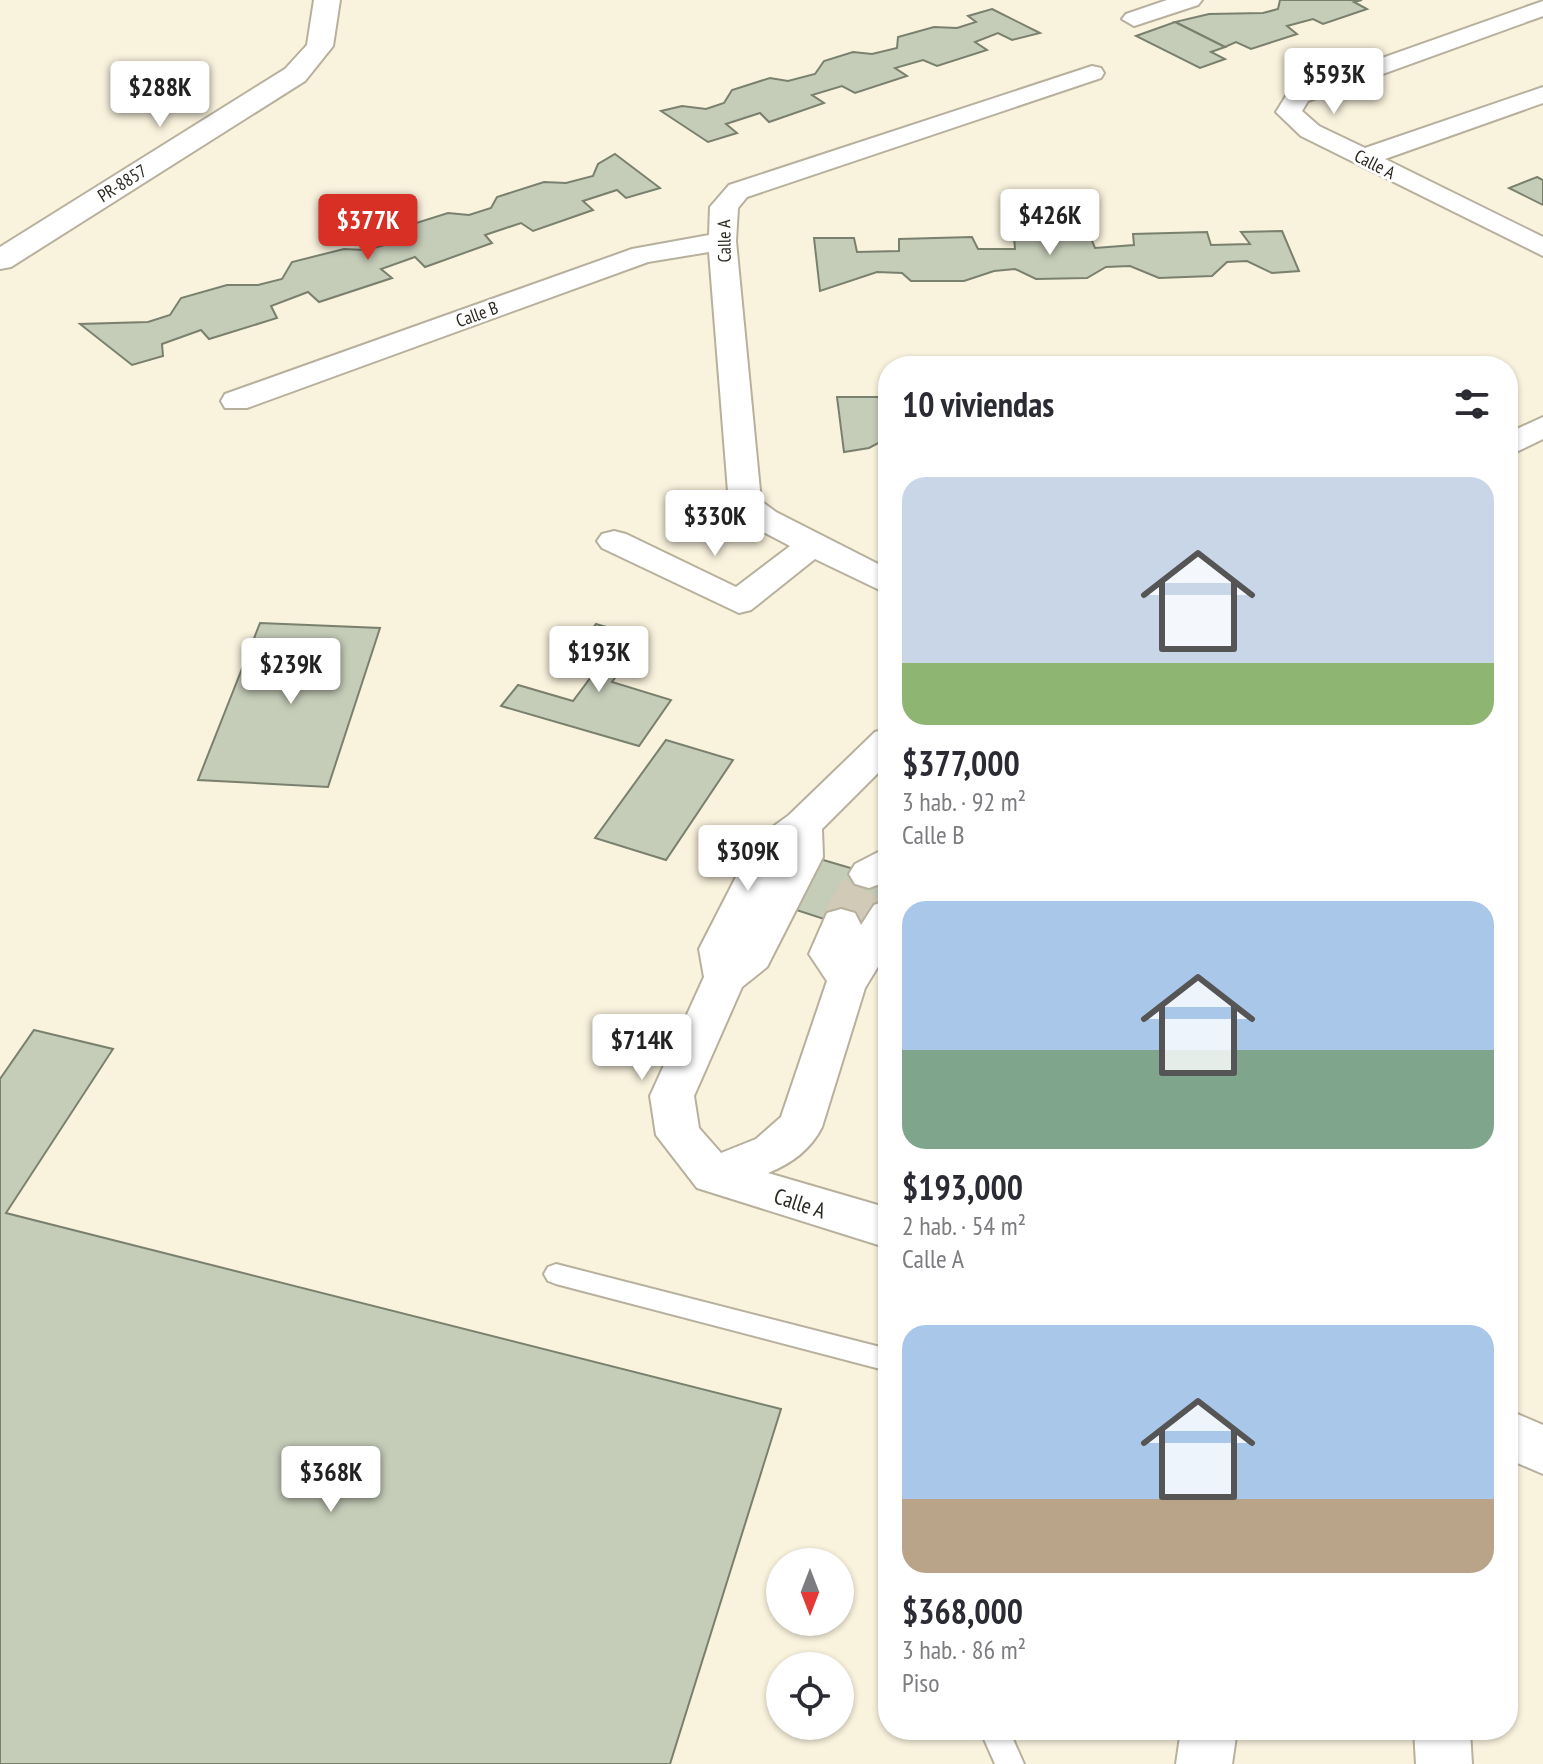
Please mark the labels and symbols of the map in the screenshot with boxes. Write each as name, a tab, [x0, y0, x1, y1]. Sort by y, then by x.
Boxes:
pin: $593K	[1278, 48, 1390, 116]
pin: $288K	[104, 61, 216, 129]
street label: Calle A	[1351, 144, 1400, 184]
street label: PR-8857	[93, 159, 151, 207]
pin: $426K	[994, 189, 1106, 257]
pin: $377K	[312, 194, 424, 262]
street label: Calle A	[712, 219, 736, 263]
street label: Calle B	[453, 296, 501, 332]
pin: $330K	[659, 490, 771, 558]
pin: $193K	[543, 626, 655, 694]
pin: $239K	[235, 638, 347, 706]
pin: $309K	[692, 825, 804, 893]
pin: $714K	[586, 1014, 698, 1082]
street label: Calle A	[771, 1182, 830, 1225]
pin: $368K	[275, 1446, 387, 1514]
north arrow	[766, 1548, 854, 1636]

